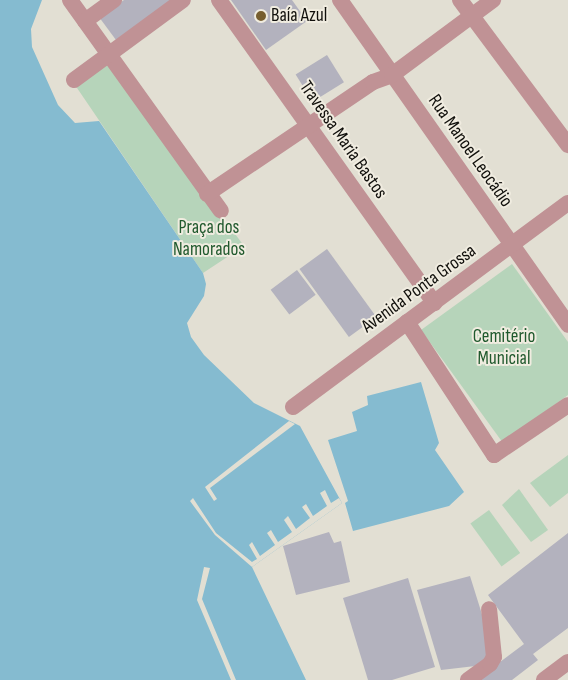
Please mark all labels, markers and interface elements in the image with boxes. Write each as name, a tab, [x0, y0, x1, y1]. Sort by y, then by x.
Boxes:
place label: Baía Azul	[271, 5, 327, 27]
marker: Baía Azul	[255, 10, 267, 22]
street label: Travessa Maria Bastos	[294, 77, 392, 203]
street label: Rua Manoel Leocádio	[423, 90, 517, 212]
park label: Praça dos Namorados	[173, 217, 245, 261]
street label: Avenida Ponta Grossa	[357, 240, 481, 338]
park label: Cemitério Municial	[473, 326, 535, 370]

